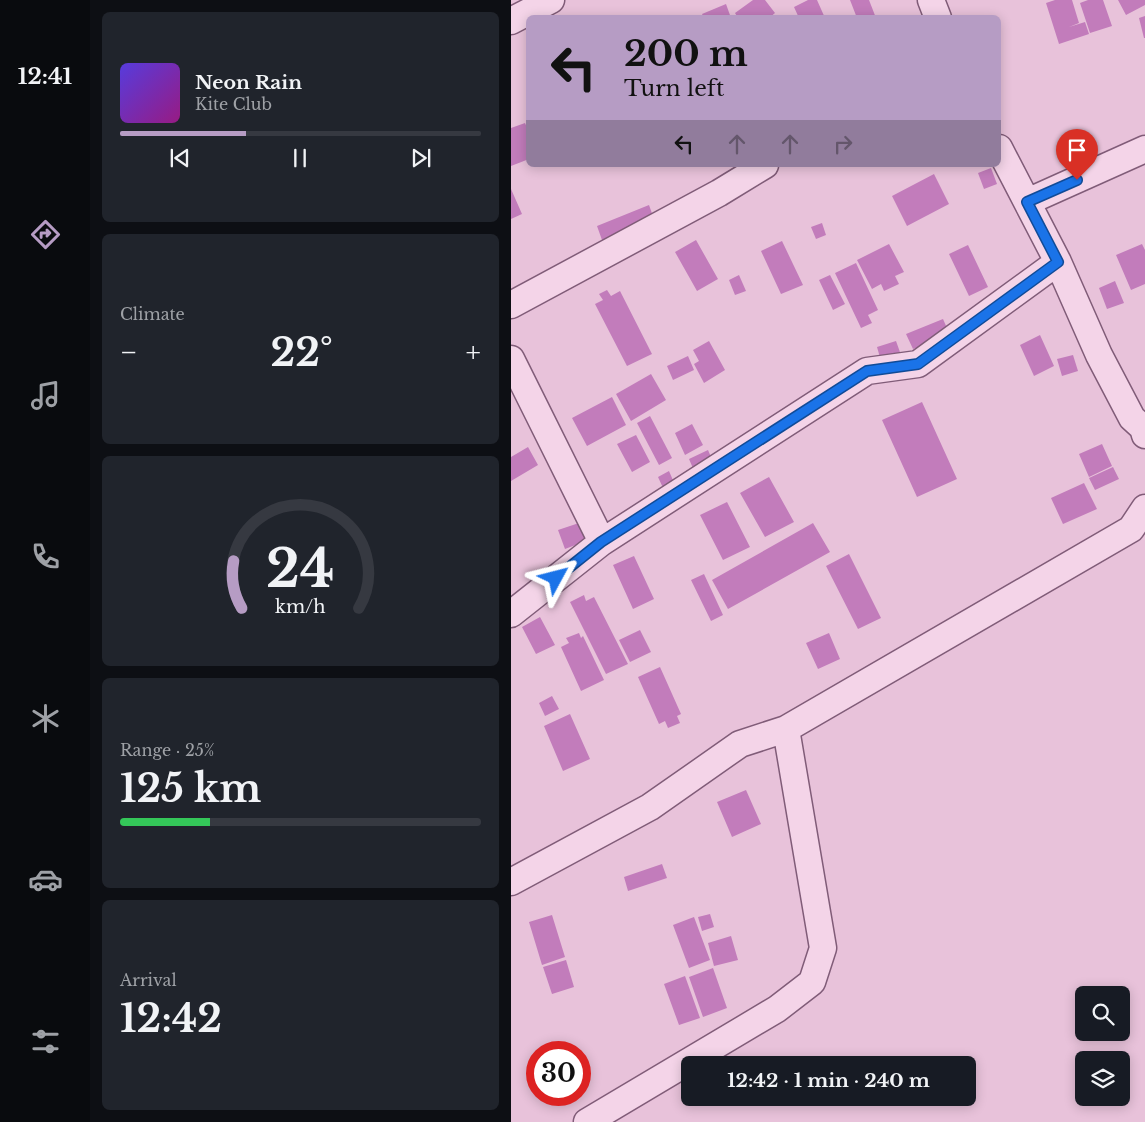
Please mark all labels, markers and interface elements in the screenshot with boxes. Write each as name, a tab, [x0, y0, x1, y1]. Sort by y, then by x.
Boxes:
text: 200 m	[624, 32, 748, 75]
icon: left	[541, 35, 606, 100]
text: 12:41	[18, 63, 72, 90]
text: Neon Rain	[195, 71, 302, 94]
text: Turn left	[624, 75, 724, 102]
text: Kite Club	[195, 94, 272, 114]
pin	[1056, 129, 1098, 180]
icon: left	[670, 130, 698, 158]
icon: ahead	[723, 130, 751, 158]
icon: ahead	[776, 130, 804, 158]
icon: right	[829, 130, 857, 158]
icon: arrive	[1063, 136, 1091, 164]
icon: previous	[166, 144, 194, 172]
icon: pause	[286, 144, 314, 172]
icon: next	[407, 144, 435, 172]
icon: directions	[28, 217, 63, 252]
text: Climate	[120, 304, 185, 324]
text: 22°	[271, 329, 333, 376]
text: −	[120, 335, 138, 370]
text: +	[466, 335, 481, 370]
icon: music	[28, 378, 63, 413]
text: 24	[266, 537, 335, 601]
icon: phone	[28, 539, 63, 574]
position arrow	[529, 551, 581, 603]
text: km/h	[275, 596, 326, 618]
icon: climate	[28, 701, 63, 736]
text: Range · 25%	[120, 740, 215, 760]
text: 125 km	[120, 765, 261, 812]
icon: car	[28, 862, 63, 897]
text: Arrival	[120, 970, 177, 990]
map controls	[1075, 986, 1130, 1106]
button: search	[1075, 986, 1130, 1041]
text: 12:42	[120, 995, 222, 1042]
icon: filters	[28, 1024, 63, 1059]
speed limit sign: 30	[526, 1041, 591, 1106]
button: layers	[1075, 1051, 1130, 1106]
text: 12:42 · 1 min · 240 m	[727, 1069, 930, 1092]

